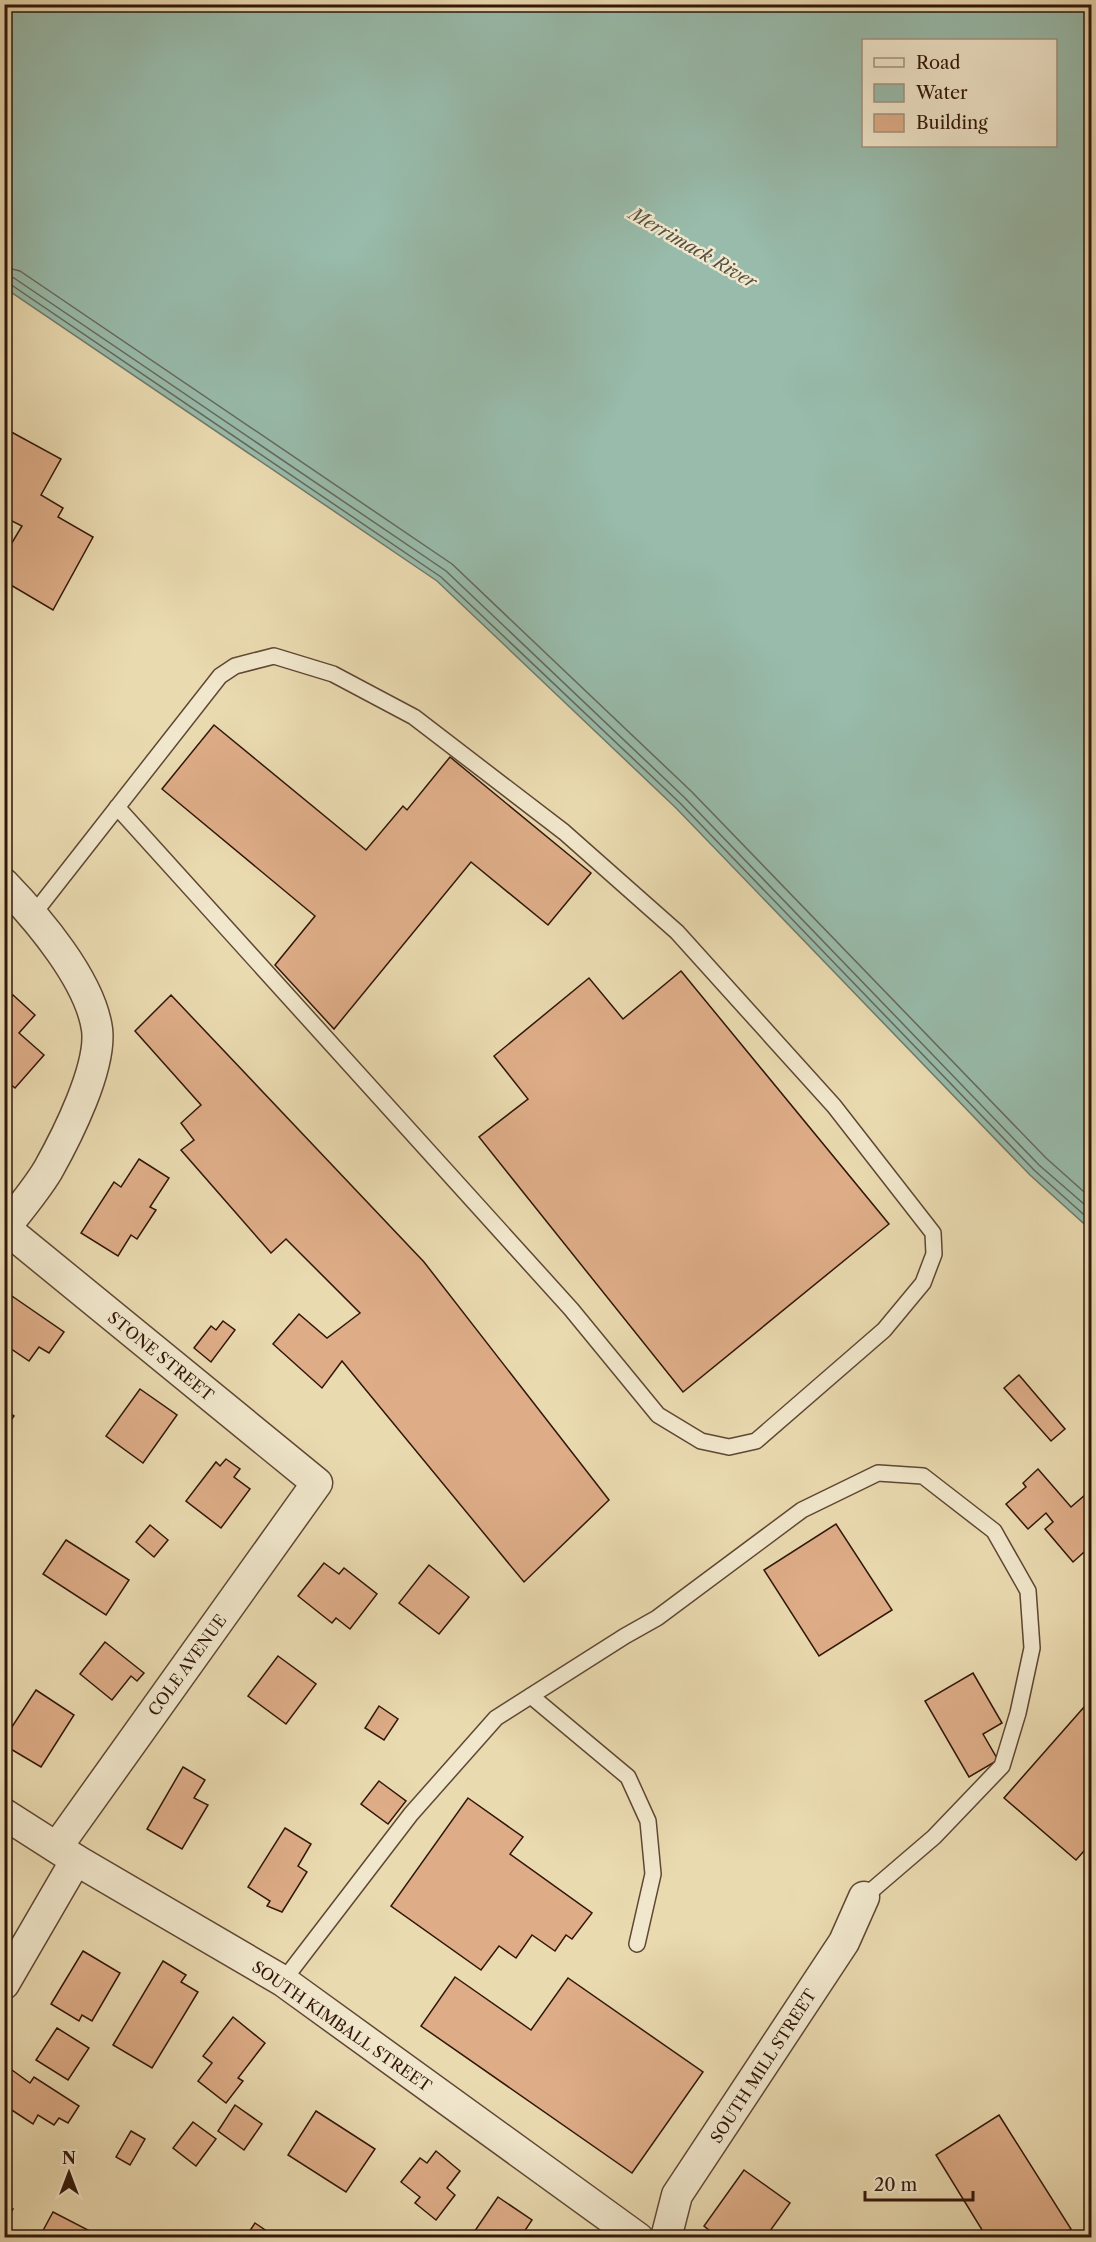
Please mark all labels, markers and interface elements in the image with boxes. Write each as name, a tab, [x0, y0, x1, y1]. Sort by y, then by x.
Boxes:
legend	[862, 39, 1057, 147]
text: Road	[916, 52, 961, 74]
text: Water	[915, 82, 968, 104]
text: Building	[916, 112, 988, 134]
water label: Merrimack River	[624, 202, 762, 294]
street label: STONE STREET	[104, 1307, 218, 1405]
street label: COLE AVENUE	[144, 1610, 230, 1720]
street label: SOUTH KIMBALL STREET	[248, 1956, 436, 2096]
street label: SOUTH MILL STREET	[706, 1985, 820, 2147]
north arrow	[39, 2143, 99, 2203]
text: N	[62, 2148, 76, 2168]
scale bar	[865, 2164, 973, 2202]
text: 20 m	[874, 2174, 918, 2196]

